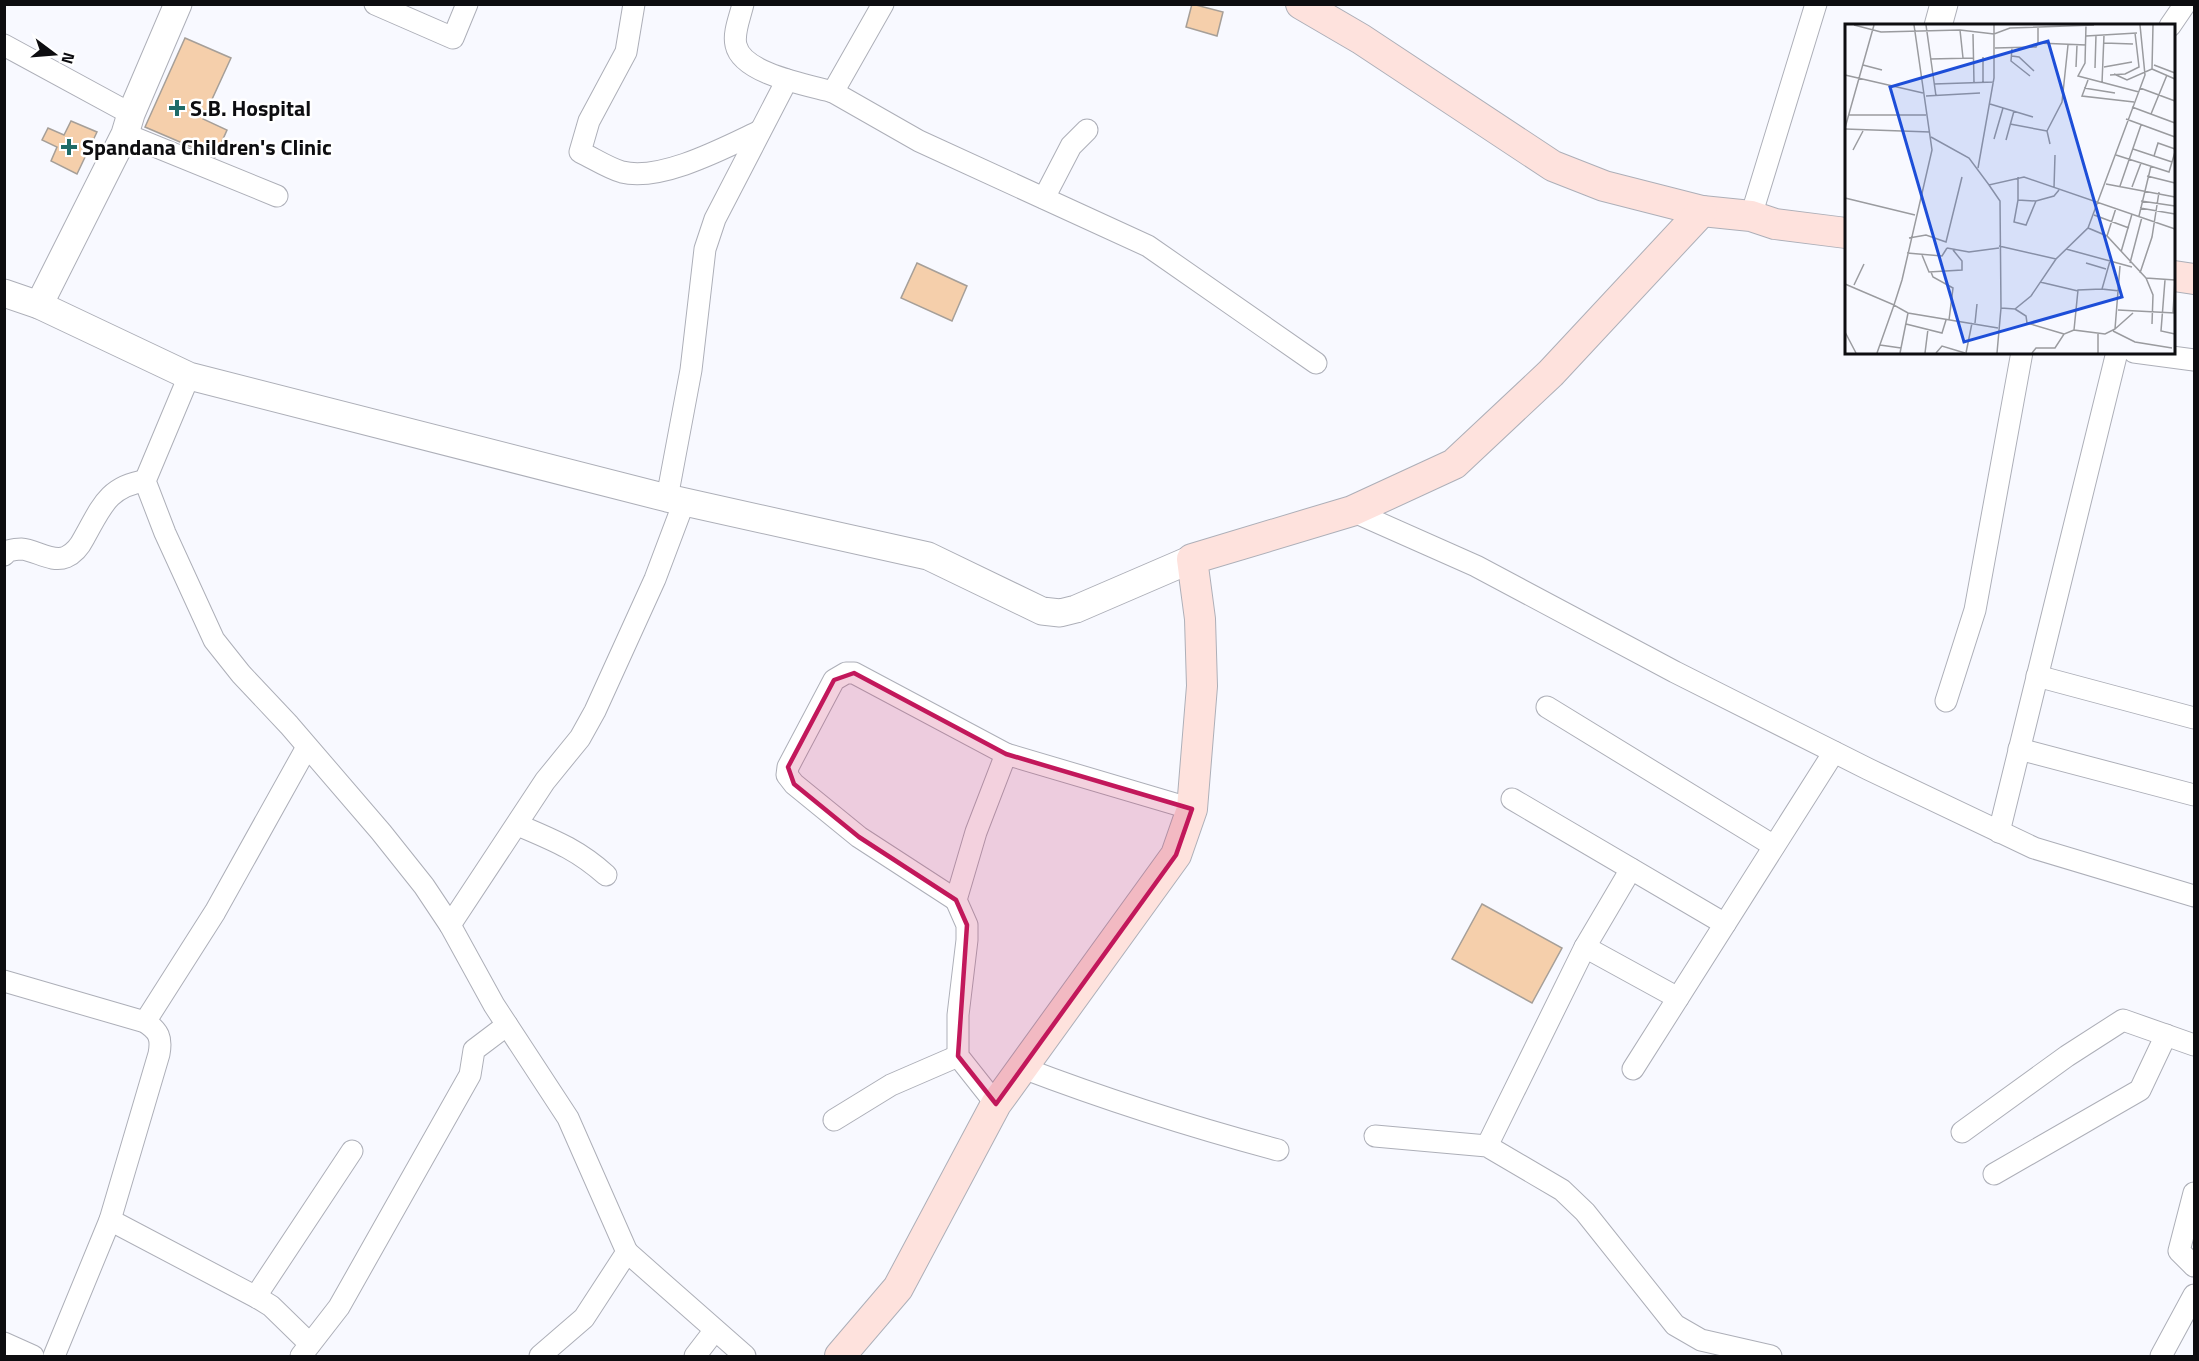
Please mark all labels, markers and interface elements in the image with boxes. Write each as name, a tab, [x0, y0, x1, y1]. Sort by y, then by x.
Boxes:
north arrow	[24, 24, 84, 84]
inset map	[1845, 24, 2175, 354]
text: N	[55, 49, 81, 67]
place label: S.B. Hospital	[190, 91, 311, 125]
marker: S.B. Hospital	[168, 99, 186, 117]
place label: Spandana Children's Clinic	[82, 130, 332, 164]
marker: Spandana Children's Clinic	[60, 138, 78, 156]

